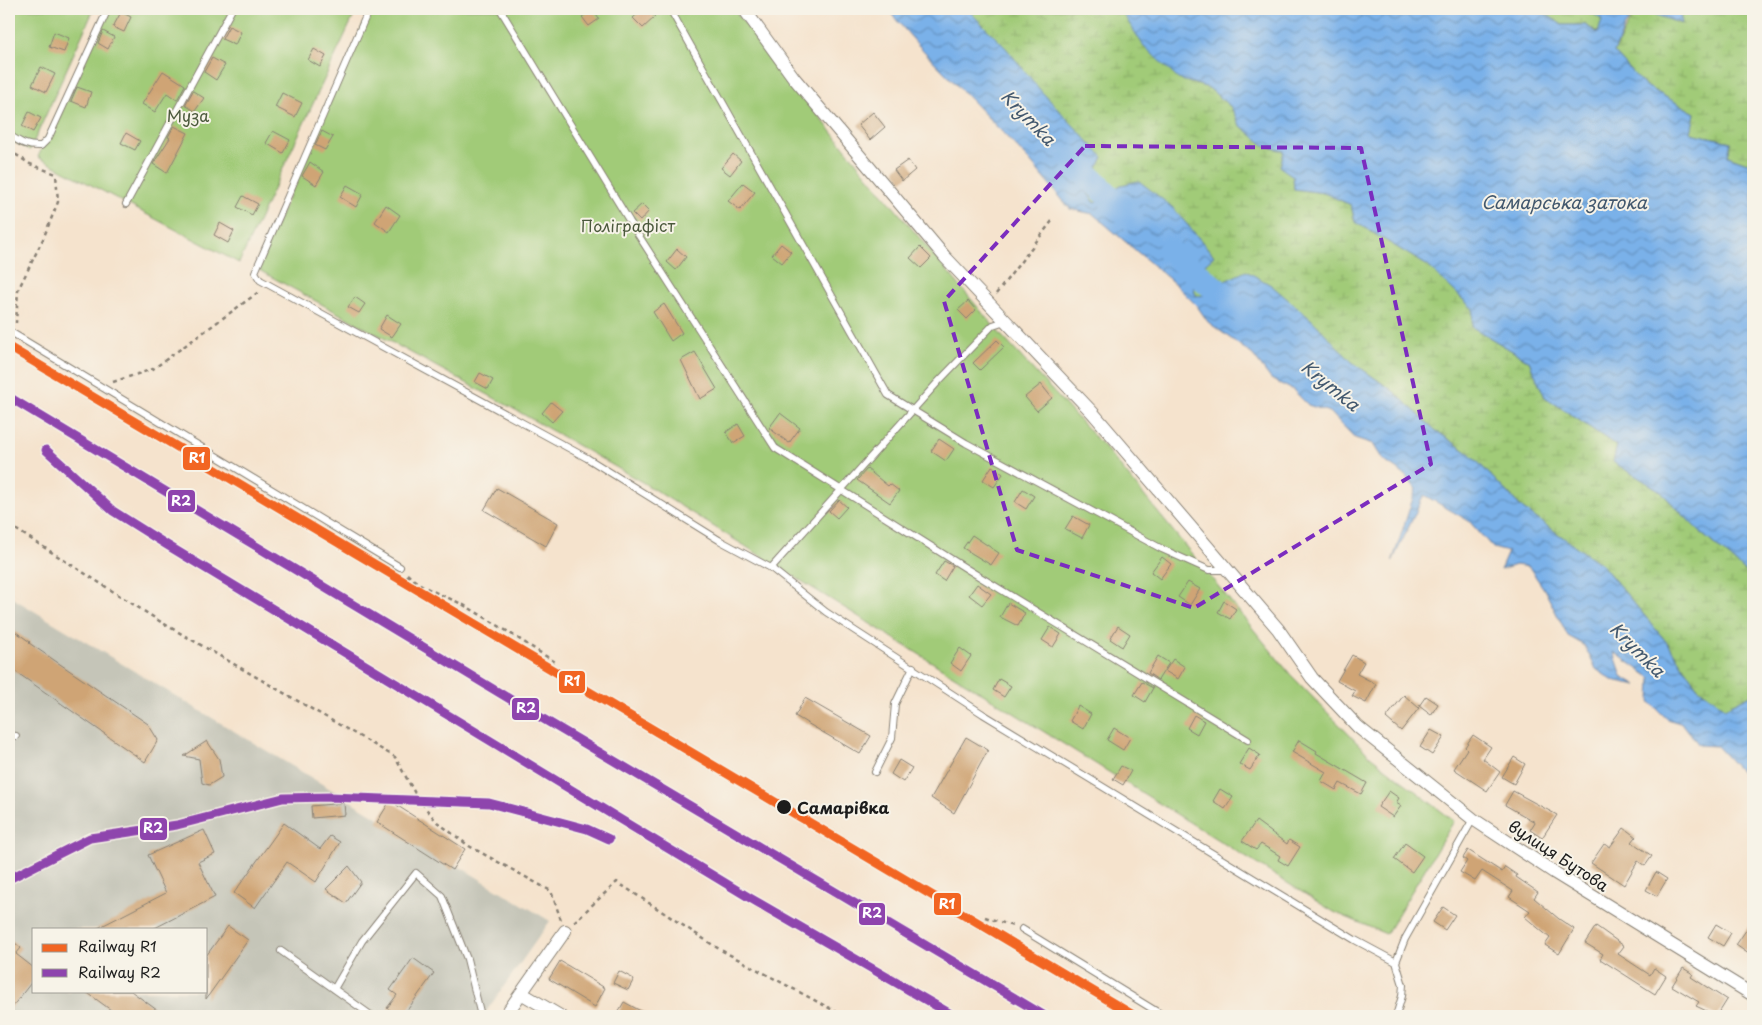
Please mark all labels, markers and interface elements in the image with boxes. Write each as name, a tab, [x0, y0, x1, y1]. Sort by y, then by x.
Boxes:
water label: Krymka	[996, 83, 1063, 152]
park label: Муза	[167, 103, 209, 127]
water label: Самарська затока	[1481, 188, 1648, 215]
park label: Поліграфіст	[581, 213, 675, 237]
water label: Krymka	[1296, 353, 1367, 418]
line badge: R1	[182, 446, 211, 471]
text: R1	[189, 447, 206, 468]
line badge: R2	[167, 489, 196, 513]
text: R2	[171, 490, 191, 511]
water label: Krymka	[1604, 615, 1672, 683]
line badge: R1	[558, 670, 586, 694]
text: R1	[564, 670, 581, 691]
line badge: R2	[511, 697, 540, 721]
text: R2	[516, 697, 536, 718]
place label: Самарівка	[797, 795, 889, 819]
marker: Самарівка	[775, 798, 793, 816]
street label: вулиця Бутова	[1504, 813, 1614, 897]
line badge: R2	[139, 817, 168, 841]
text: R2	[143, 817, 163, 838]
line badge: R1	[933, 892, 962, 916]
text: R1	[939, 893, 956, 914]
line badge: R2	[858, 902, 886, 926]
text: R2	[862, 902, 882, 923]
legend	[32, 928, 208, 992]
text: Railway R1	[78, 934, 157, 957]
text: Railway R2	[78, 960, 161, 983]

